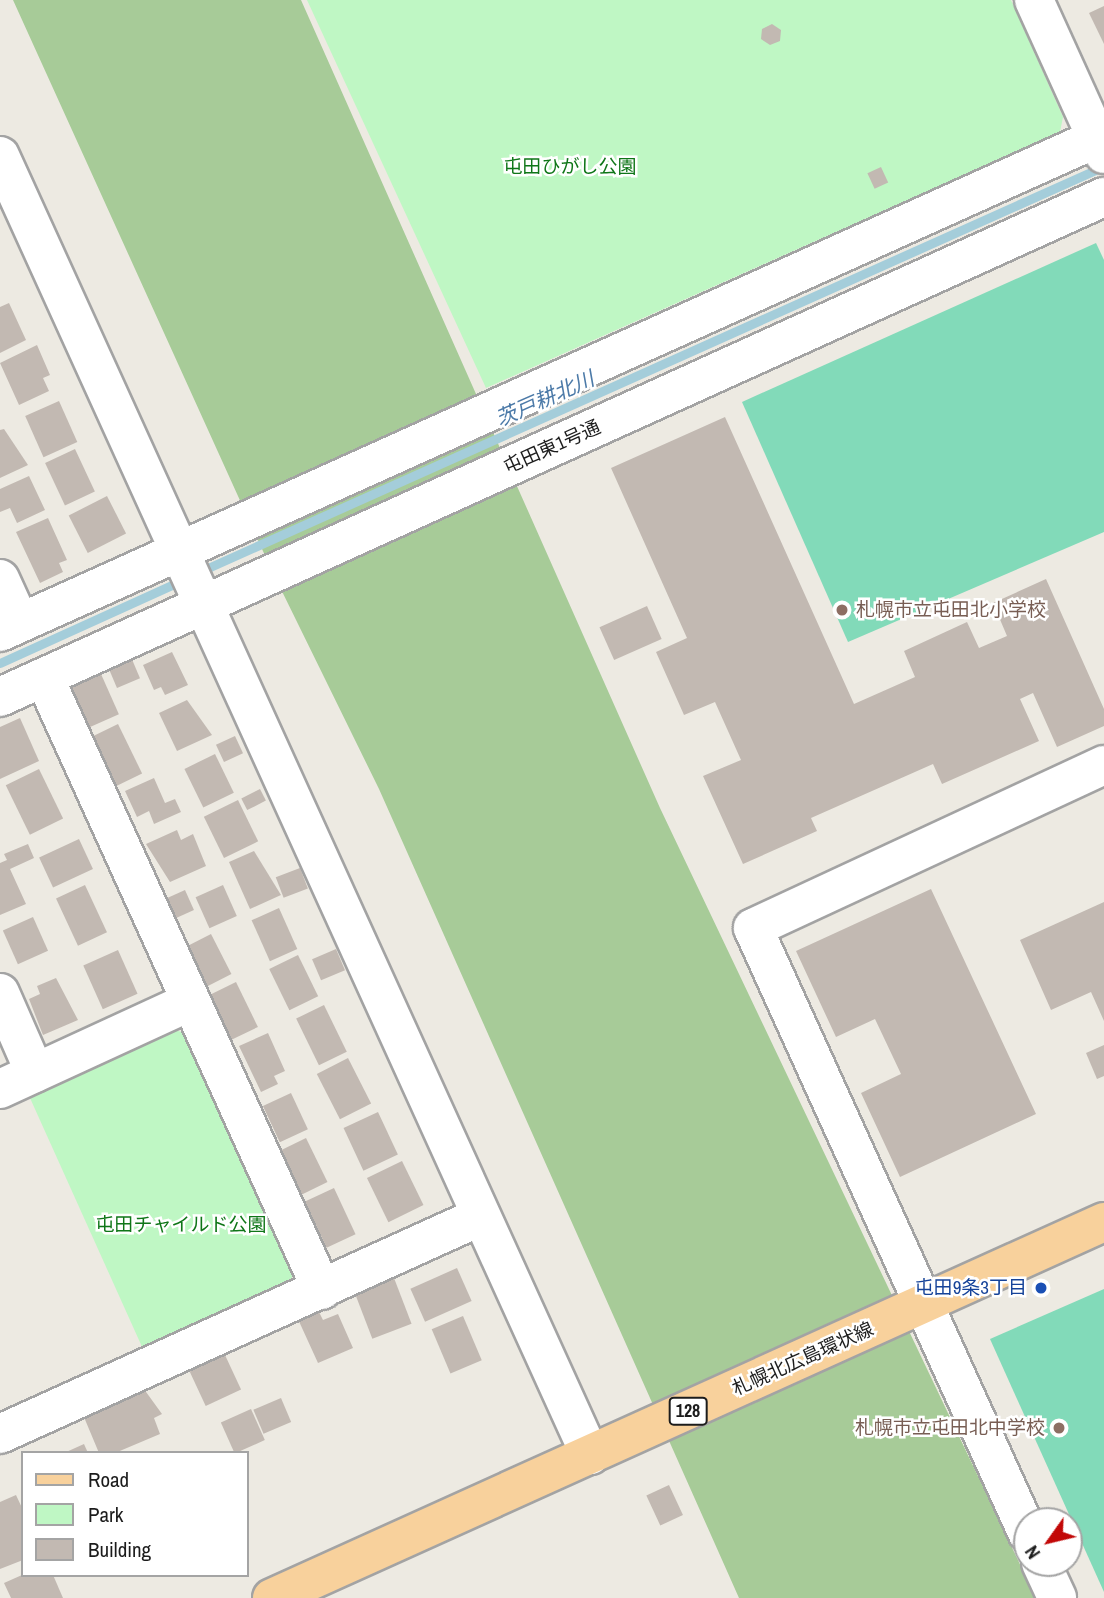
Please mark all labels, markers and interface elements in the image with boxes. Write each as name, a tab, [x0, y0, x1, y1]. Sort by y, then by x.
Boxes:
park label: 屯田ひがし公園	[504, 156, 636, 178]
water label: 茨戸耕北川	[492, 366, 598, 432]
street label: 屯田東1号通	[500, 416, 604, 478]
place label: 札幌市立屯田北小学校	[856, 599, 1046, 621]
marker: 札幌市立屯田北小学校	[834, 602, 850, 618]
park label: 屯田チャイルド公園	[96, 1214, 266, 1236]
place label: 屯田9条3丁目	[915, 1277, 1027, 1299]
marker: 屯田9条3丁目	[1033, 1280, 1049, 1296]
street label: 札幌北広島環状線	[729, 1318, 877, 1400]
road number: 128	[667, 1396, 709, 1426]
place label: 札幌市立屯田北中学校	[855, 1417, 1045, 1439]
marker: 札幌市立屯田北中学校	[1051, 1420, 1067, 1436]
legend	[21, 1451, 248, 1577]
text: Road	[88, 1465, 129, 1494]
text: Park	[88, 1500, 123, 1529]
north arrow	[1013, 1507, 1083, 1577]
text: Building	[88, 1535, 151, 1564]
text: N	[1018, 1541, 1046, 1565]

